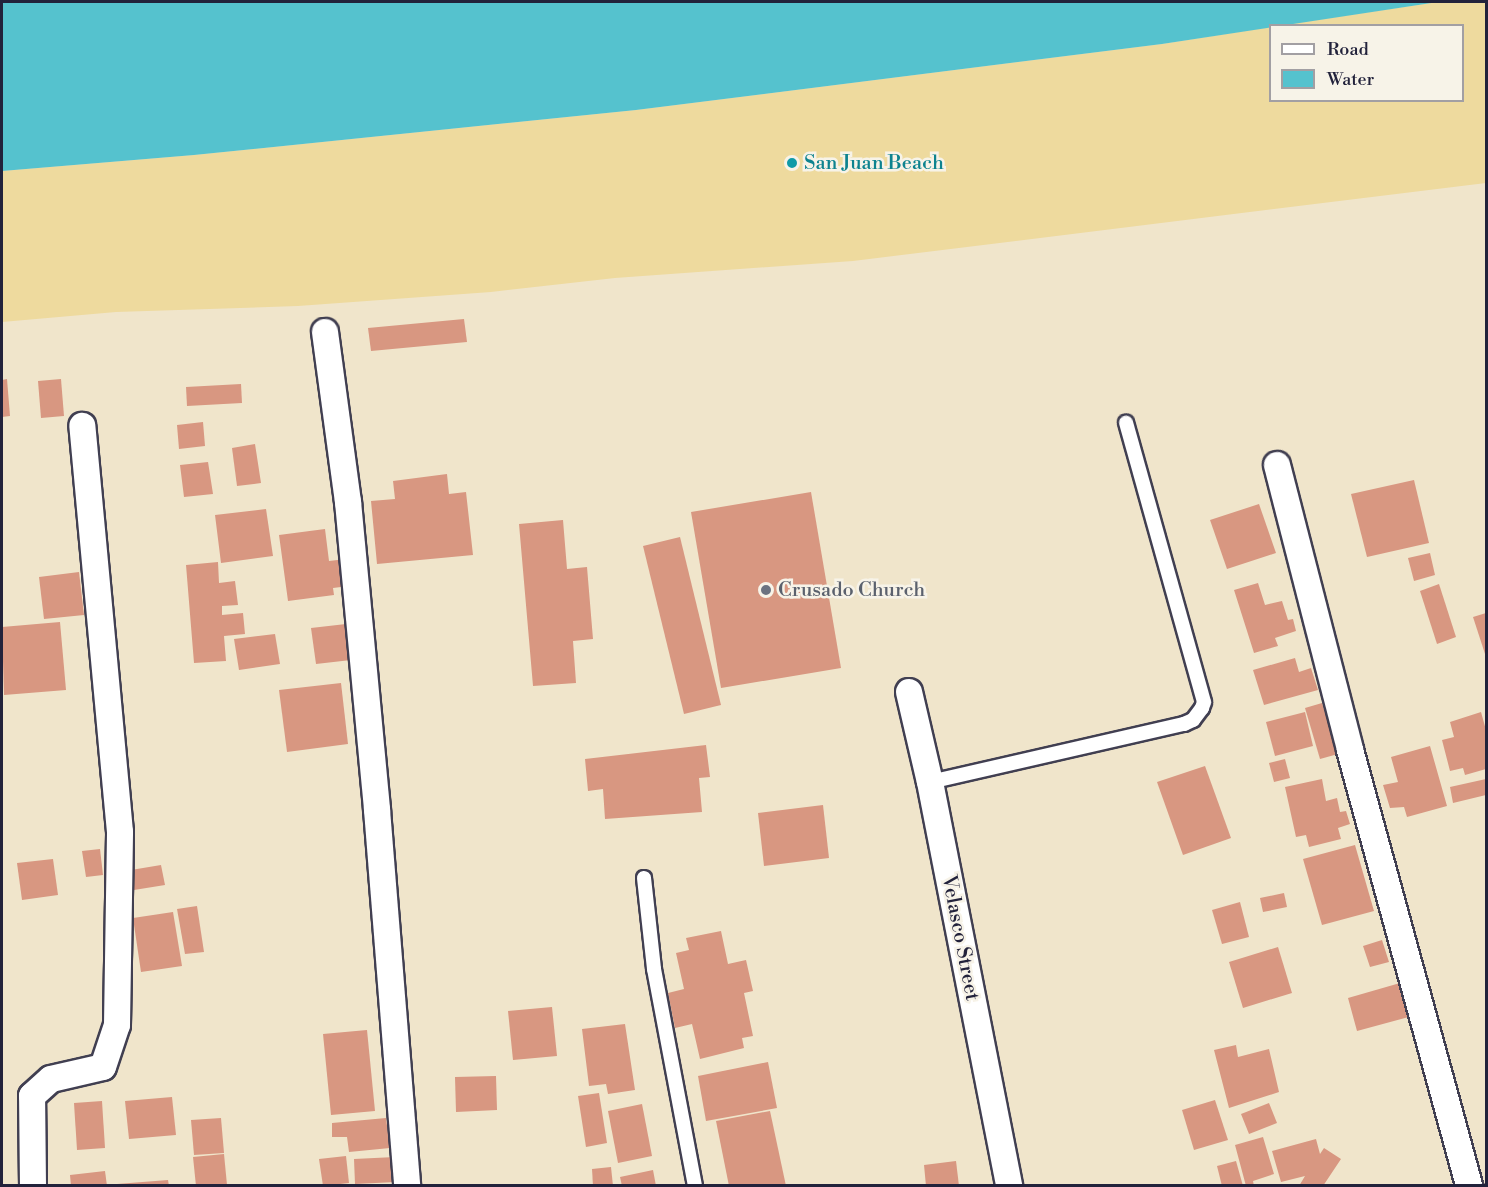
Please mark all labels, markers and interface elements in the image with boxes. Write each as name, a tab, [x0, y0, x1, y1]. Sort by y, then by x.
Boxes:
legend	[1269, 24, 1464, 102]
text: Road	[1327, 38, 1369, 61]
text: Water	[1327, 68, 1374, 91]
place label: San Juan Beach	[804, 151, 944, 175]
marker: San Juan Beach	[785, 156, 799, 170]
place label: Crusado Church	[778, 578, 925, 602]
marker: Crusado Church	[759, 583, 773, 597]
street label: Velasco Street	[936, 873, 984, 1003]

